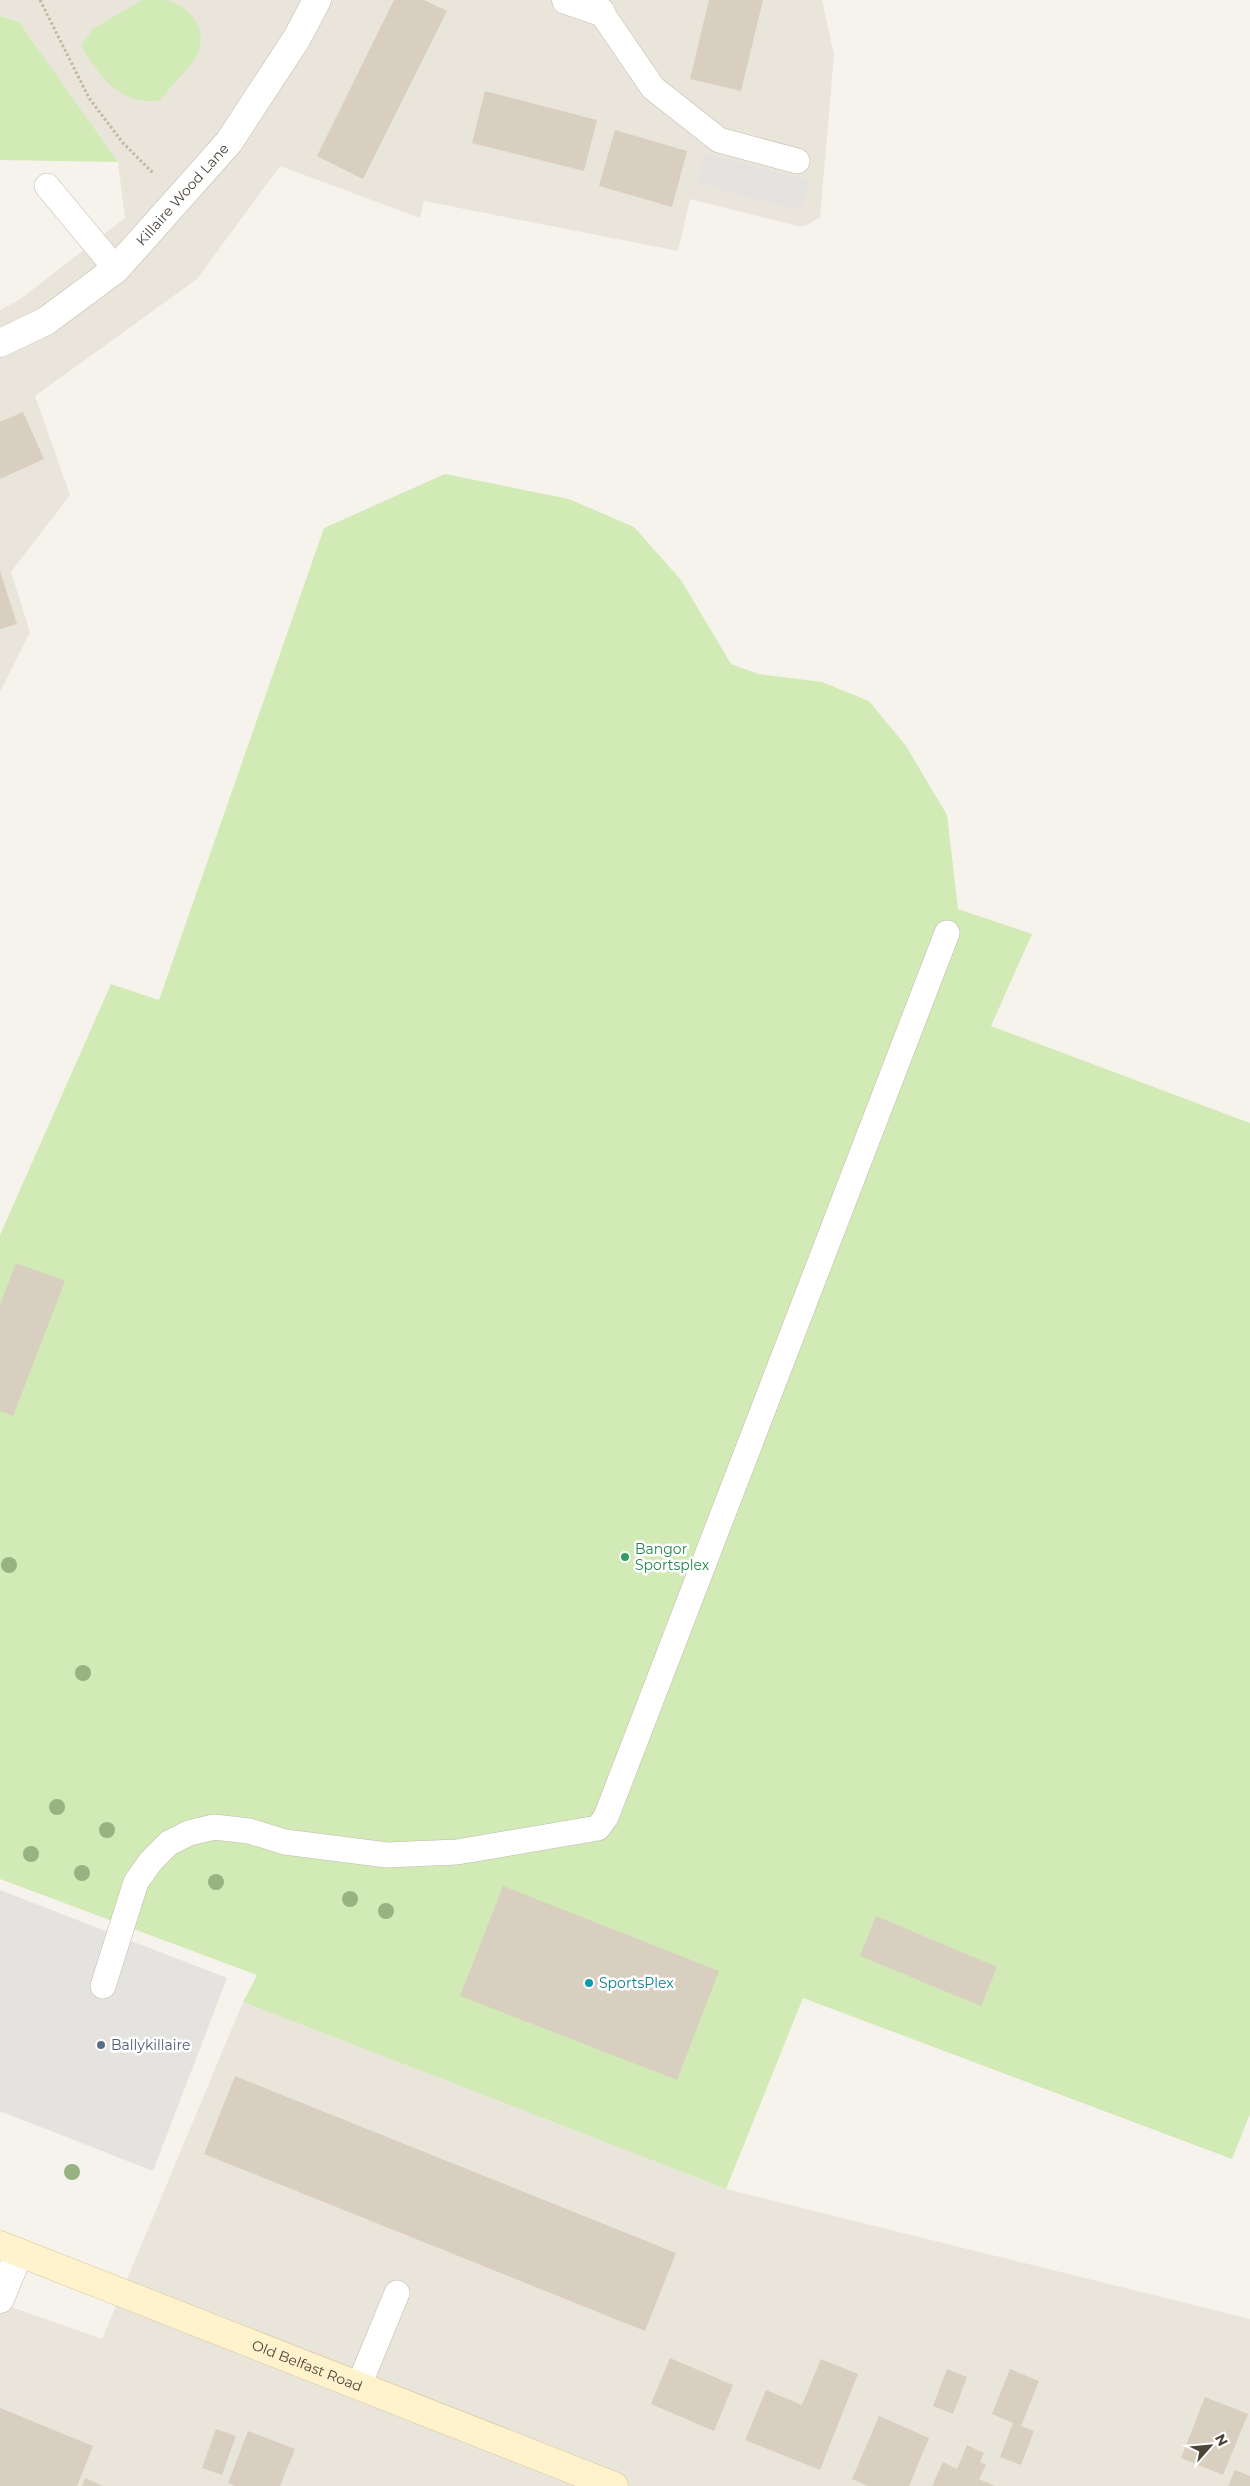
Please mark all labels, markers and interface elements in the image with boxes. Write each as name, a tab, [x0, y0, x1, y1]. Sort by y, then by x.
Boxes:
street label: Killaire Wood Lane	[132, 140, 233, 249]
place label: Bangor Sportsplex	[635, 1540, 710, 1574]
marker: Bangor Sportsplex	[619, 1551, 631, 1563]
place label: SportsPlex	[599, 1974, 674, 1992]
marker: SportsPlex	[583, 1977, 595, 1989]
place label: Ballykillaire	[111, 2036, 190, 2054]
marker: Ballykillaire	[95, 2039, 107, 2051]
street label: Old Belfast Road	[249, 2336, 365, 2395]
north arrow	[1185, 2421, 1235, 2471]
text: N	[1211, 2431, 1232, 2449]

